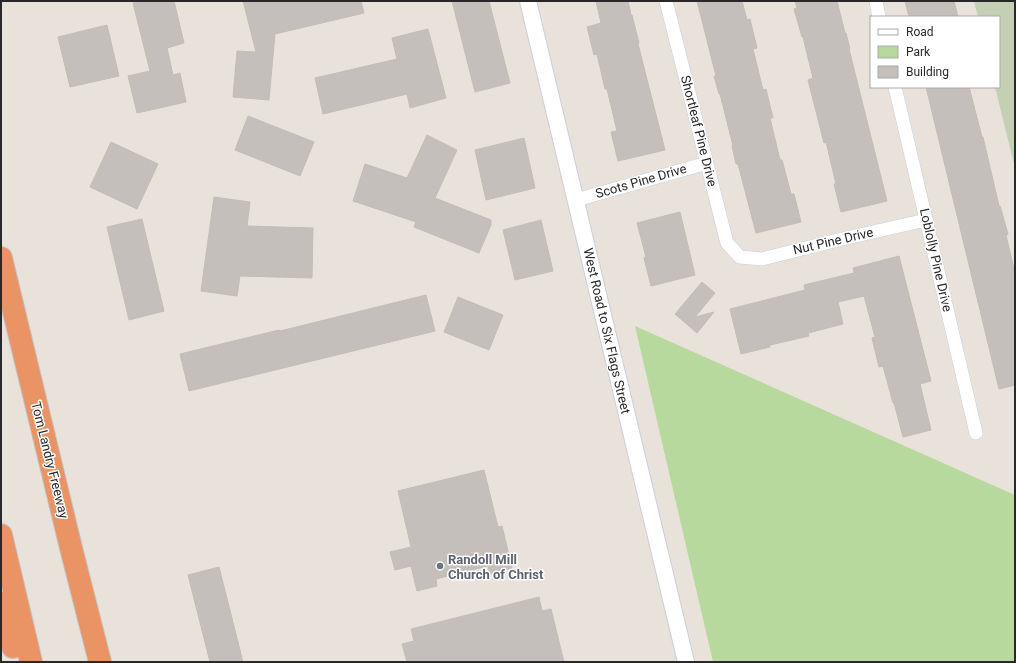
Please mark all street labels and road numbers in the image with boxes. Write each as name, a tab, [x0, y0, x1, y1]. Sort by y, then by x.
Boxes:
street label: Shortleaf Pine Drive	[678, 74, 720, 188]
street label: Scots Pine Drive	[594, 161, 688, 201]
street label: Loblolly Pine Drive	[917, 207, 955, 313]
street label: Nut Pine Drive	[791, 224, 875, 258]
street label: West Road to Six Flags Street	[581, 247, 633, 415]
street label: Tom Landry Freeway	[28, 400, 72, 520]

